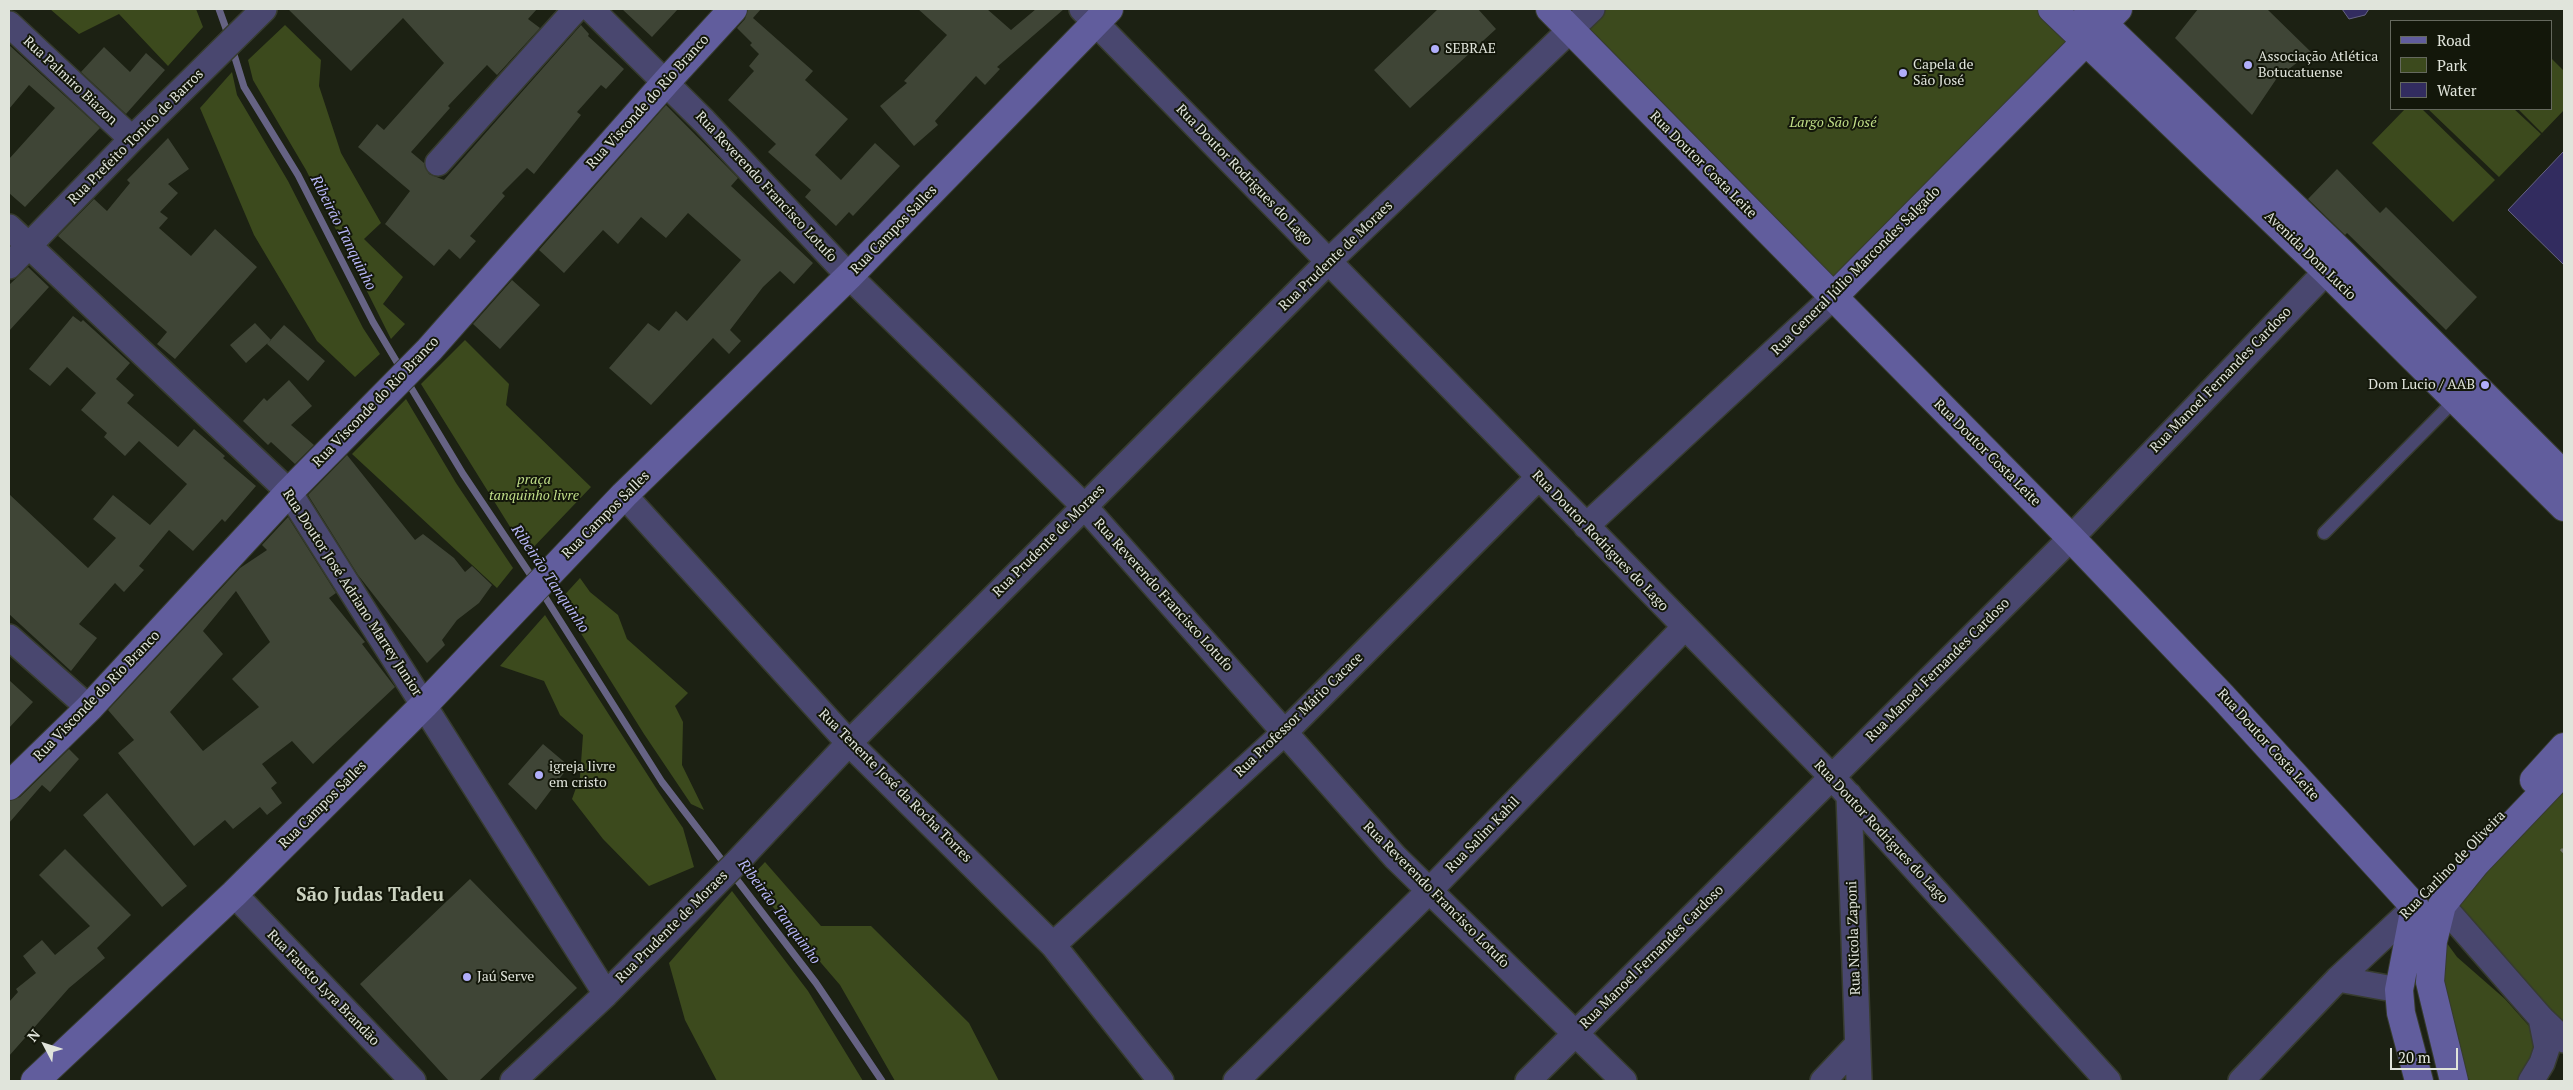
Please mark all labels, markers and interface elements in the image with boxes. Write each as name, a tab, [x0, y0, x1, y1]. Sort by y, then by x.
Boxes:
legend	[2390, 20, 2553, 110]
text: Road	[2437, 30, 2470, 50]
street label: Rua Visconde do Rio Branco	[583, 32, 713, 172]
street label: Rua Palmiro Biazon	[19, 33, 121, 129]
place label: SEBRAE	[1445, 41, 1496, 57]
marker: SEBRAE	[1429, 43, 1441, 55]
place label: Associação Atlética Botucatuense	[2258, 49, 2378, 82]
text: Park	[2437, 55, 2467, 75]
place label: Capela de São José	[1913, 57, 1974, 90]
marker: Associação Atlética Botucatuense	[2242, 59, 2254, 71]
street label: Rua Prefeito Tonico de Barros	[65, 66, 207, 208]
marker: Capela de São José	[1897, 67, 1909, 79]
text: Water	[2437, 80, 2476, 100]
street label: Rua Doutor Rodrigues do Lago	[1172, 101, 1316, 249]
street label: Rua Reverendo Francisco Lotufo	[692, 108, 840, 266]
street label: Rua Doutor Costa Leite	[1646, 108, 1760, 222]
park label: Largo São José	[1789, 115, 1877, 131]
water label: Ribeirão Tanquinho	[306, 173, 380, 293]
street label: Rua Campos Salles	[847, 182, 941, 278]
street label: Rua General Júlio Marcondes Salgado	[1768, 183, 1944, 359]
street label: Rua Prudente de Moraes	[1276, 197, 1396, 315]
street label: Avenida Dom Lucio	[2261, 208, 2359, 304]
street label: Rua Manoel Fernandes Cardoso	[2147, 304, 2295, 456]
street label: Rua Visconde do Rio Branco	[309, 333, 443, 471]
place label: Dom Lucio / AAB	[2368, 377, 2475, 393]
marker: Dom Lucio / AAB	[2479, 379, 2491, 391]
street label: Rua Doutor Costa Leite	[1930, 396, 2044, 510]
street label: Rua Doutor Rodrigues do Lago	[1528, 467, 1672, 615]
street label: Rua Campos Salles	[559, 468, 653, 562]
park label: praça tanquinho livre	[489, 472, 579, 504]
street label: Rua Prudente de Moraes	[989, 481, 1109, 601]
street label: Rua Doutor José Adriano Marrey Junior	[279, 487, 425, 699]
street label: Rua Reverendo Francisco Lotufo	[1090, 515, 1236, 675]
water label: Ribeirão Tanquinho	[507, 522, 593, 636]
street label: Rua Manoel Fernandes Cardoso	[1863, 595, 2013, 745]
street label: Rua Visconde do Rio Branco	[30, 627, 164, 765]
street label: Rua Professor Mário Cacace	[1231, 649, 1367, 781]
street label: Rua Doutor Costa Leite	[2214, 686, 2322, 804]
street label: Rua Tenente José da Rocha Torres	[815, 706, 975, 866]
street label: Rua Doutor Rodrigues do Lago	[1810, 757, 1952, 907]
street label: Rua Campos Salles	[276, 758, 370, 852]
place label: igreja livre em cristo	[549, 759, 615, 792]
marker: igreja livre em cristo	[533, 769, 545, 781]
street label: Rua Salim Kahil	[1443, 794, 1523, 876]
street label: Rua Carlino de Oliveira	[2397, 807, 2509, 923]
street label: Rua Reverendo Francisco Lotufo	[1359, 818, 1513, 972]
water label: Ribeirão Tanquinho	[734, 856, 824, 968]
street label: Rua Prudente de Moraes	[612, 867, 732, 987]
street label: Rua Nicola Zaponi	[1844, 881, 1864, 995]
street label: Rua Manoel Fernandes Cardoso	[1577, 882, 1727, 1032]
district label: São Judas Tadeu	[296, 885, 444, 907]
street label: Rua Fausto Lyra Brandão	[263, 927, 383, 1049]
place label: Jaú Serve	[477, 969, 534, 985]
marker: Jaú Serve	[461, 971, 473, 983]
north arrow	[20, 1020, 70, 1070]
text: N	[22, 1025, 44, 1045]
scale bar	[2393, 1038, 2460, 1070]
text: 20 m	[2398, 1047, 2431, 1067]

